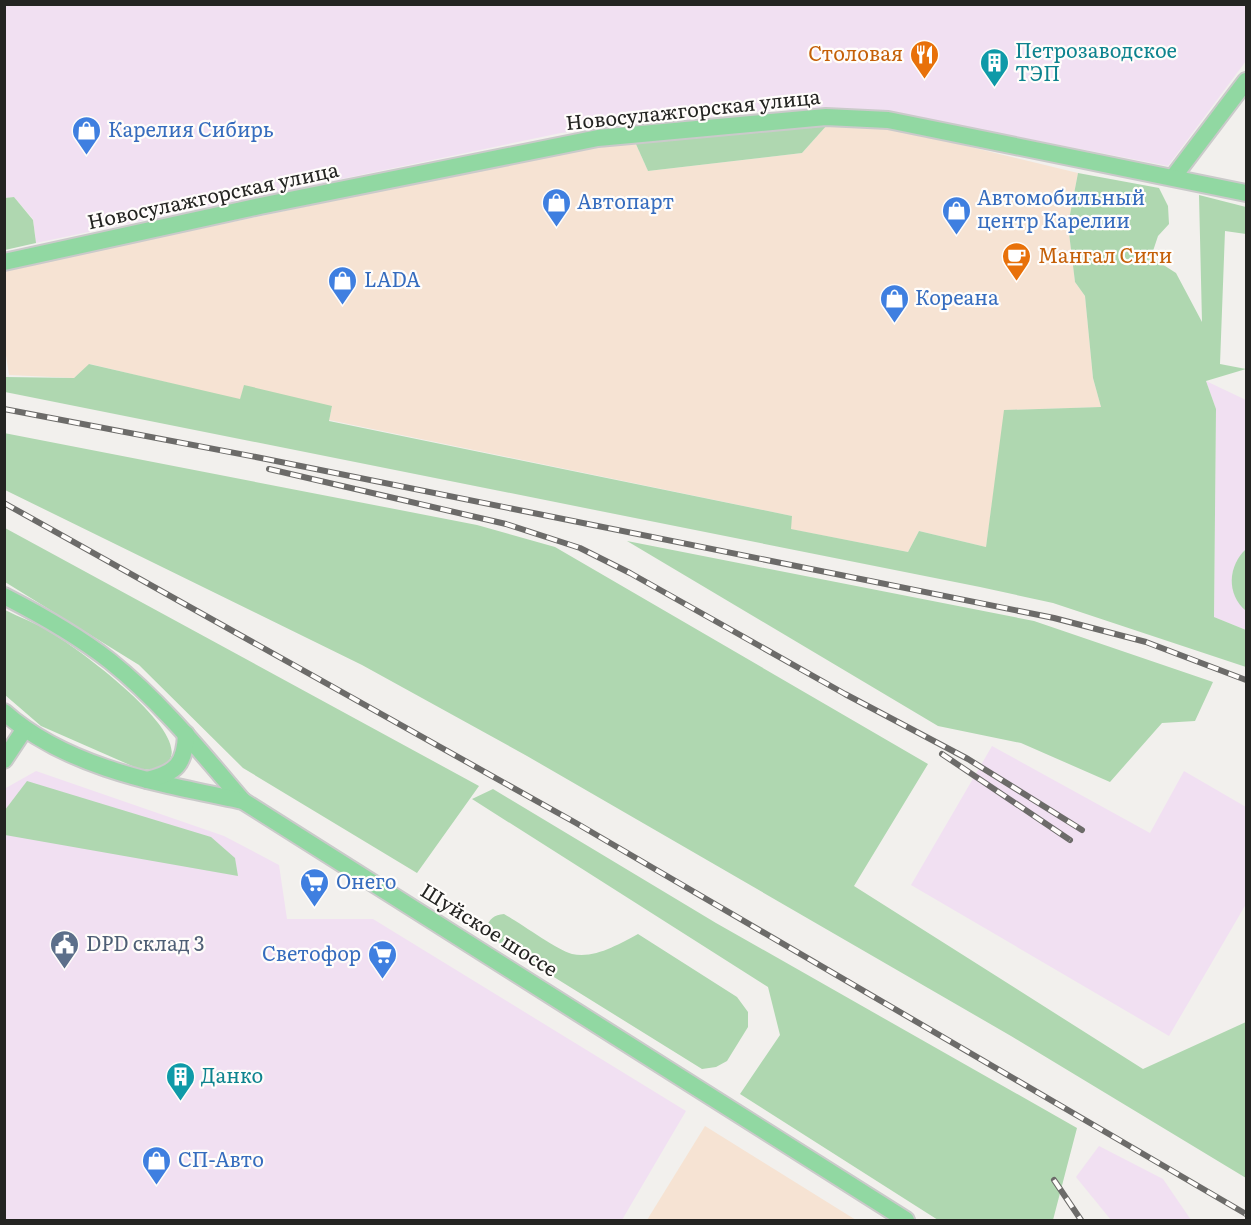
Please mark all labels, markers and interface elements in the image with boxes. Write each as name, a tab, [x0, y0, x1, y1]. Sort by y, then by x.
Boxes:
place label: Петрозаводское ТЭП	[1015, 34, 1177, 87]
place label: Столовая	[808, 37, 903, 67]
restaurant icon: Столовая	[908, 38, 940, 80]
building icon: Петрозаводское ТЭП	[978, 46, 1010, 88]
street label: Новосулажгорская улица	[564, 80, 822, 136]
place label: Карелия Сибирь	[108, 113, 274, 143]
shop icon: Карелия Сибирь	[71, 114, 103, 156]
street label: Новосулажгорская улица	[84, 153, 341, 235]
place label: Автомобильный центр Карелии	[977, 181, 1145, 234]
place label: Автопарт	[577, 185, 675, 215]
shop icon: Автопарт	[540, 186, 572, 228]
shop icon: Автомобильный центр Карелии	[940, 194, 972, 236]
place label: Мангал Сити	[1038, 239, 1172, 269]
cafe icon: Мангал Сити	[1001, 240, 1033, 282]
place label: LADA	[364, 263, 421, 293]
shop icon: LADA	[327, 264, 359, 306]
place label: Кореана	[915, 281, 999, 311]
shop icon: Кореана	[878, 282, 910, 324]
place label: Онего	[336, 865, 397, 895]
supermarket icon: Онего	[299, 866, 331, 908]
street label: Шуйское шоссе	[416, 874, 564, 983]
place label: DPD склад 3	[86, 927, 205, 957]
public building icon: DPD склад 3	[49, 928, 81, 970]
place label: Светофор	[262, 937, 361, 967]
supermarket icon: Светофор	[366, 938, 398, 980]
place label: Данко	[201, 1059, 263, 1089]
building icon: Данко	[164, 1060, 196, 1102]
place label: СП-Авто	[178, 1143, 264, 1173]
shop icon: СП-Авто	[141, 1144, 173, 1186]

